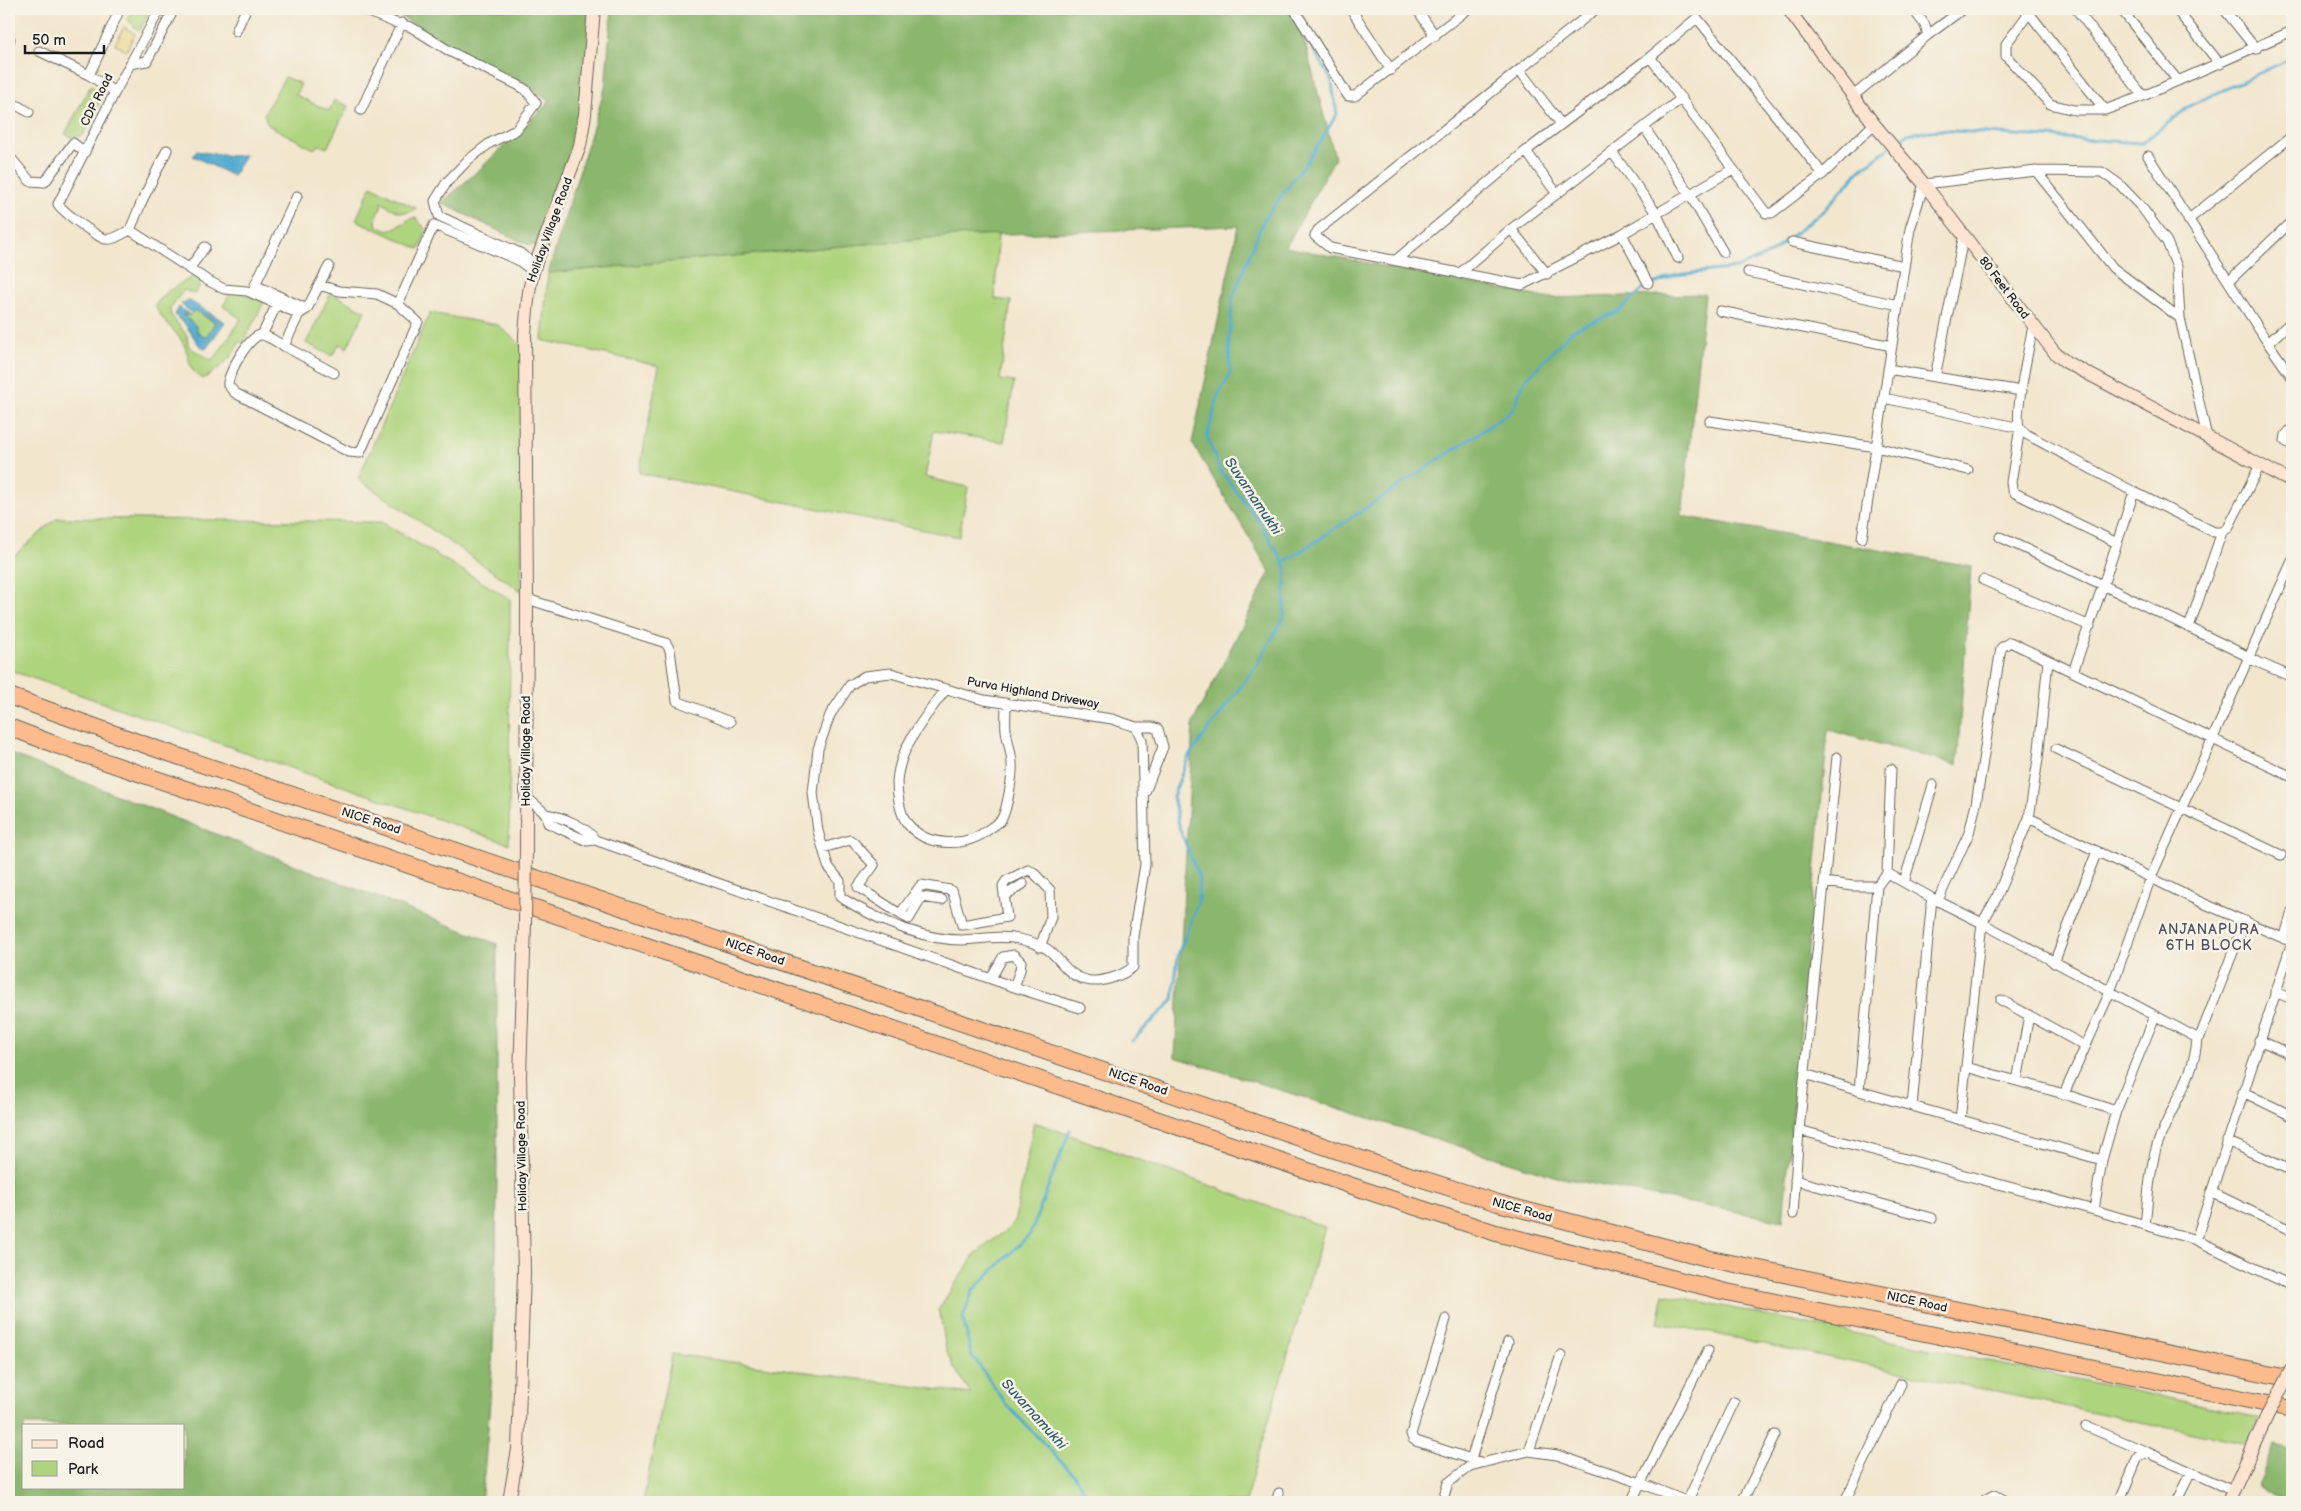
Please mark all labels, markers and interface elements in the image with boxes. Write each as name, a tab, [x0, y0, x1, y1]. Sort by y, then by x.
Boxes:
scale bar	[25, 22, 104, 54]
text: 50 m	[32, 31, 66, 50]
street label: CDP Road	[77, 71, 117, 129]
street label: Holiday Village Road	[524, 175, 576, 285]
street label: 80 Feet Road	[1976, 254, 2032, 322]
water label: Suvarnamukhi	[1221, 454, 1285, 538]
street label: Purva Highland Driveway	[966, 674, 1101, 712]
street label: Holiday Village Road	[519, 695, 534, 806]
street label: NICE Road	[339, 804, 403, 838]
district label: ANJANAPURA 6TH BLOCK	[2159, 921, 2259, 954]
street label: NICE Road	[724, 935, 787, 969]
street label: NICE Road	[1107, 1065, 1170, 1099]
street label: Holiday Village Road	[514, 1100, 530, 1212]
street label: NICE Road	[1490, 1194, 1554, 1226]
street label: NICE Road	[1885, 1288, 1949, 1316]
water label: Suvarnamukhi	[998, 1375, 1071, 1453]
legend	[22, 1424, 185, 1488]
text: Road	[68, 1434, 104, 1453]
text: Park	[68, 1460, 99, 1479]

